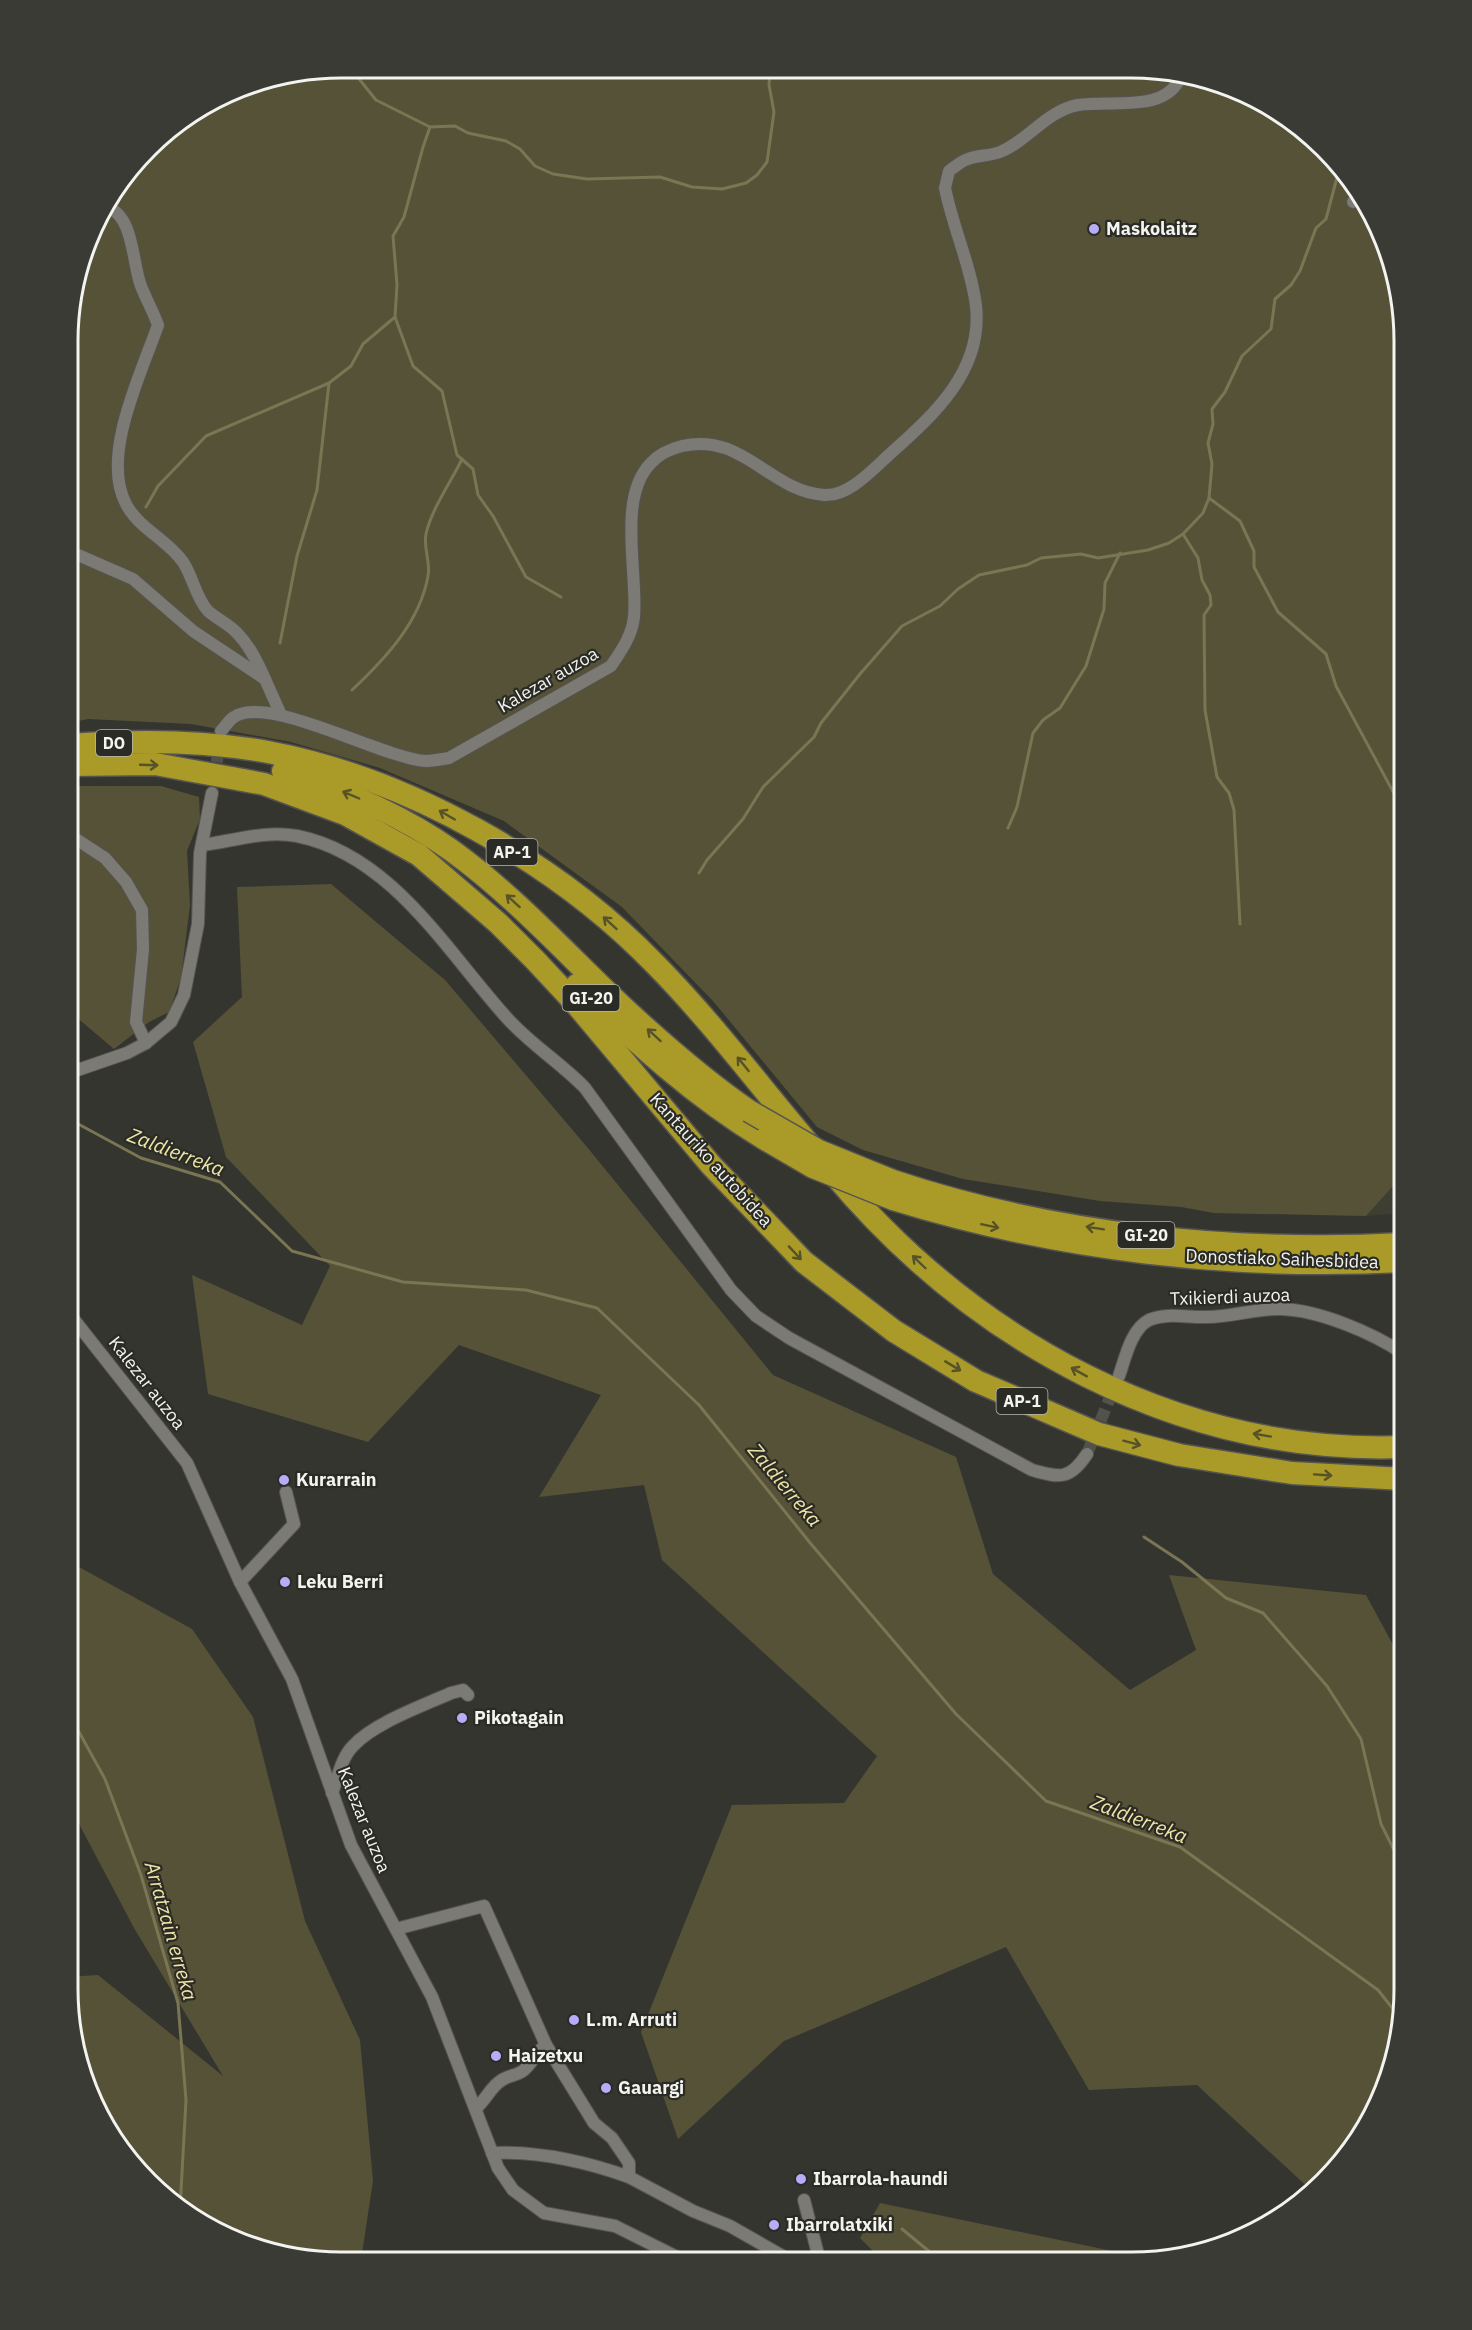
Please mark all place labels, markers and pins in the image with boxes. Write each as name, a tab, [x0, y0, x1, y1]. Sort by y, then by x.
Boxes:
place label: Maskolaitz	[1106, 217, 1197, 240]
marker: Maskolaitz	[1087, 222, 1101, 236]
place label: Kurarrain	[296, 1468, 377, 1491]
marker: Kurarrain	[277, 1473, 291, 1487]
place label: Leku Berri	[297, 1570, 383, 1593]
marker: Leku Berri	[278, 1575, 292, 1589]
place label: Pikotagain	[474, 1706, 564, 1729]
marker: Pikotagain	[455, 1711, 469, 1725]
place label: L.m. Arruti	[586, 2008, 677, 2031]
marker: L.m. Arruti	[567, 2013, 581, 2027]
place label: Haizetxu	[508, 2044, 583, 2067]
marker: Haizetxu	[489, 2049, 503, 2063]
place label: Gauargi	[618, 2076, 684, 2099]
marker: Gauargi	[599, 2081, 613, 2095]
place label: Ibarrola-haundi	[813, 2167, 948, 2190]
marker: Ibarrola-haundi	[794, 2172, 808, 2186]
place label: Ibarrolatxiki	[786, 2213, 893, 2236]
marker: Ibarrolatxiki	[767, 2218, 781, 2232]

